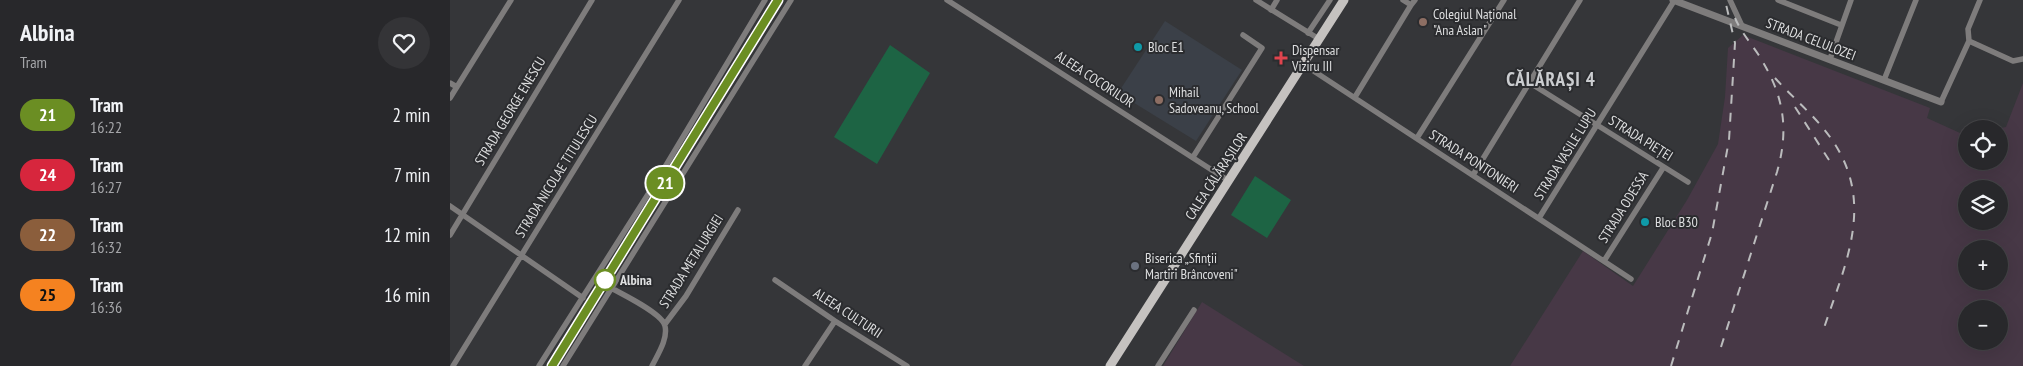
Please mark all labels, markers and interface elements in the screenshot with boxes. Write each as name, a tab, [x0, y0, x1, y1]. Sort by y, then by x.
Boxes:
place label: Colegiul Național "Ana Aslan"	[1433, 5, 1517, 39]
street label: STRADA CELULOZEI	[1764, 14, 1858, 64]
marker: Colegiul Național "Ana Aslan"	[1417, 16, 1429, 28]
text: Albina	[20, 17, 75, 48]
button: heart	[378, 17, 430, 69]
place label: Bloc E1	[1148, 38, 1184, 56]
marker: Bloc E1	[1132, 41, 1144, 53]
place label: Dispensar Viziru III	[1291, 41, 1339, 75]
street label: ALEEA COCORILOR	[1052, 47, 1138, 111]
marker: Dispensar Viziru III	[1274, 51, 1288, 65]
text: Tram	[20, 52, 47, 72]
street label: STRADA GEORGE ENESCU	[470, 53, 550, 169]
district label: CĂLĂRAȘI 4	[1506, 67, 1596, 92]
place label: Mihail Sadoveanu, School	[1169, 83, 1259, 117]
text: Tram	[90, 93, 123, 117]
marker: Mihail Sadoveanu, School	[1153, 94, 1165, 106]
text: 21	[39, 103, 56, 126]
text: 2 min	[393, 103, 430, 127]
street label: STRADA VASILE LUPU	[1530, 105, 1600, 203]
street label: STRADA NICOLAE TITULESCU	[511, 111, 601, 241]
street label: STRADA PIEȚEI	[1605, 111, 1677, 165]
text: 16:22	[90, 117, 122, 137]
map controls	[1958, 120, 2008, 350]
button: locate	[1958, 120, 2008, 170]
street label: STRADA PONTONIERI	[1426, 125, 1522, 197]
street label: CALEA CĂLĂRAȘILOR	[1181, 129, 1251, 223]
text: Tram	[90, 153, 123, 177]
text: 24	[39, 163, 56, 186]
text: 7 min	[393, 163, 430, 187]
line badge: 21	[642, 167, 688, 199]
street label: STRADA ODESSA	[1594, 168, 1652, 246]
text: 21	[656, 171, 674, 194]
text: 16:27	[90, 177, 122, 197]
button: layers	[1958, 180, 2008, 230]
street label: STRADA METALURGIEI	[655, 211, 727, 311]
text: Tram	[90, 213, 123, 237]
place label: Bloc B30	[1655, 213, 1698, 231]
marker: Bloc B30	[1639, 216, 1651, 228]
text: 22	[39, 223, 56, 246]
text: 12 min	[384, 223, 430, 247]
text: 16:32	[90, 237, 122, 257]
button: +	[1958, 240, 2008, 290]
place label: Biserica „Sfinții Martiri Brâncoveni"	[1145, 249, 1238, 283]
marker: Biserica „Sfinții Martiri Brâncoveni"	[1129, 260, 1141, 272]
marker: Albina	[594, 269, 616, 291]
place label: Albina	[619, 271, 652, 289]
text: Tram	[90, 273, 123, 297]
text: 25	[39, 283, 56, 306]
text: 16 min	[384, 283, 430, 307]
street label: ALEEA CULTURII	[810, 284, 886, 342]
text: 16:36	[90, 297, 122, 317]
button: −	[1958, 300, 2008, 350]

